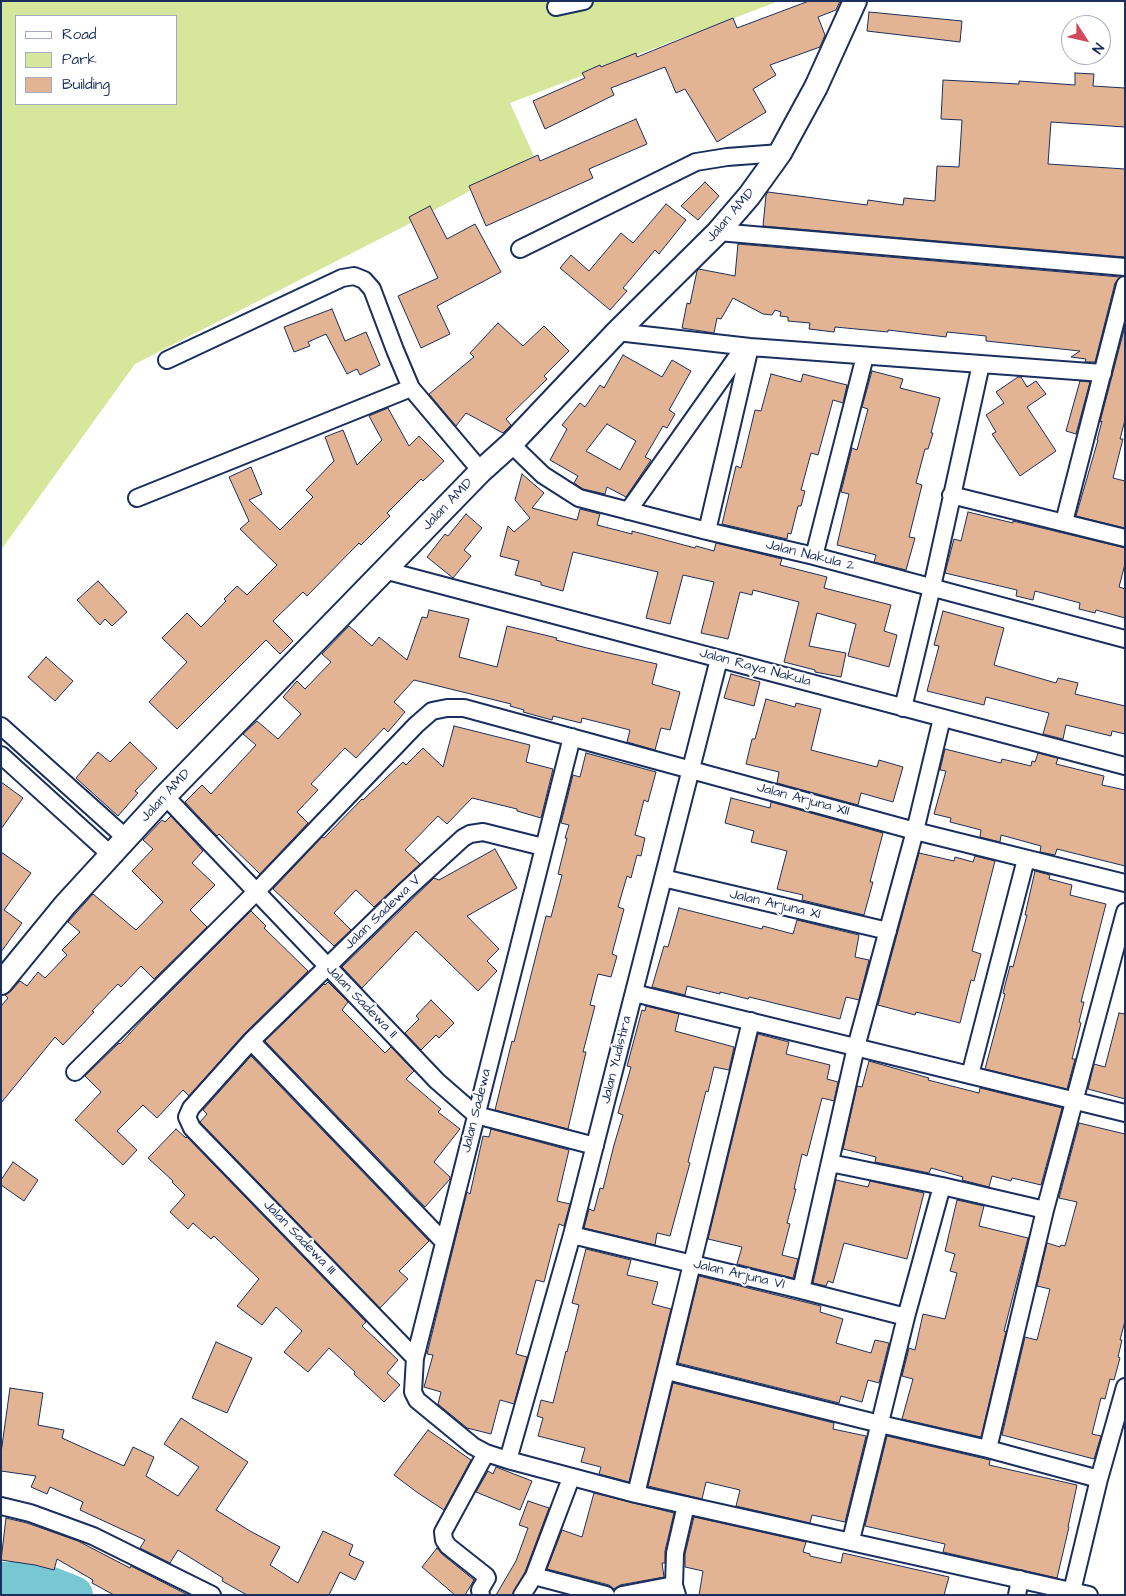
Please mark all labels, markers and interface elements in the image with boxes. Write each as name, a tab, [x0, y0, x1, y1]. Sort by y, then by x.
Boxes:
legend	[15, 15, 178, 105]
north arrow	[1061, 15, 1111, 65]
text: Road	[62, 24, 96, 45]
text: N	[1087, 39, 1108, 57]
text: Park	[62, 49, 97, 70]
text: Building	[62, 74, 110, 95]
street label: Jalan AMD	[703, 186, 759, 246]
street label: Jalan AMD	[419, 475, 477, 535]
street label: Jalan Nakula 2	[764, 537, 856, 575]
street label: Jalan Raya Nakula	[697, 645, 813, 691]
street label: Jalan AMD	[137, 766, 195, 826]
street label: Jalan Arjuna XII	[755, 780, 851, 820]
street label: Jalan Sadewa V	[341, 872, 425, 954]
street label: Jalan Arjuna XI	[728, 886, 822, 924]
street label: Jalan Sadewa II	[322, 962, 400, 1042]
street label: Jalan Yudistira	[598, 1014, 636, 1106]
street label: Jalan Sadewa	[458, 1067, 496, 1155]
street label: Jalan Sadewa III	[259, 1197, 339, 1279]
street label: Jalan Arjuna VI	[692, 1256, 786, 1294]

